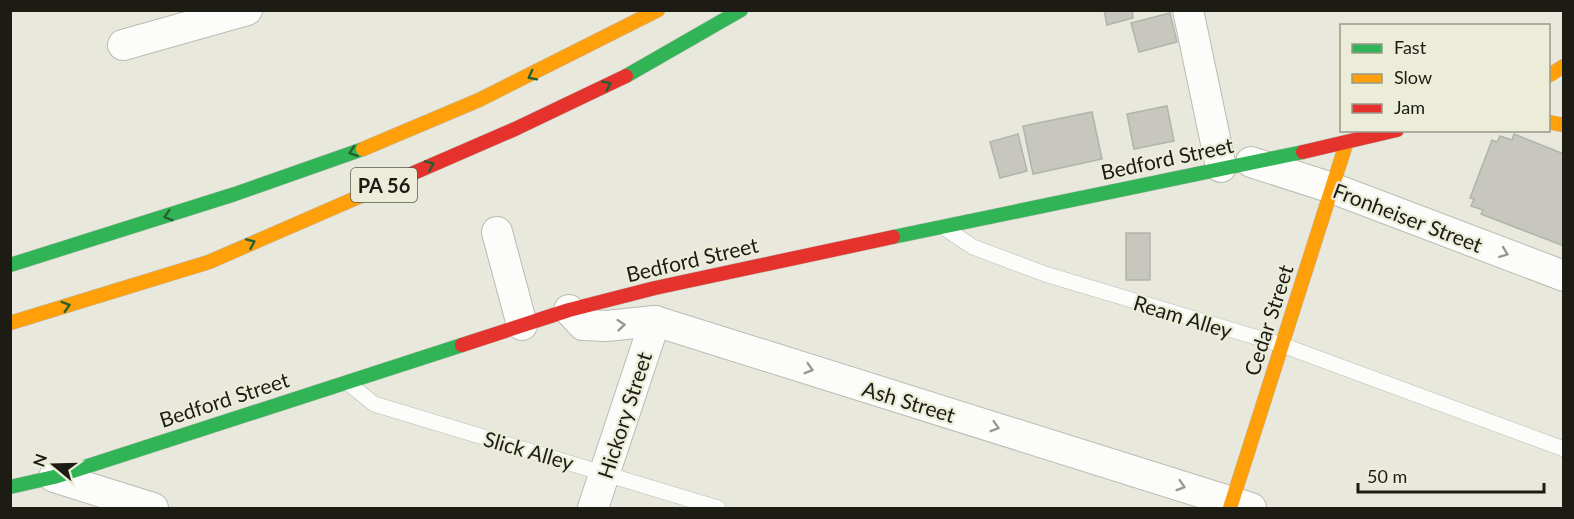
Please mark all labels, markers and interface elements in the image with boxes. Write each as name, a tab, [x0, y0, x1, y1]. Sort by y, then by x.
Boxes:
legend	[1340, 24, 1550, 132]
text: Fast	[1394, 36, 1427, 58]
text: Slow	[1394, 66, 1432, 88]
one-way arrow	[527, 68, 538, 80]
one-way arrow	[601, 80, 612, 92]
text: Jam	[1394, 96, 1425, 118]
street label: Bedford Street	[1098, 132, 1236, 184]
one-way arrow	[348, 145, 358, 158]
one-way arrow	[423, 161, 434, 173]
road number: PA 56	[351, 168, 417, 202]
street label: Fronheiser Street	[1330, 177, 1487, 257]
one-way arrow	[163, 209, 174, 221]
street label: Bedford Street	[623, 232, 761, 286]
one-way arrow	[244, 239, 255, 251]
one-way arrow	[1498, 246, 1509, 259]
street label: Cedar Street	[1238, 261, 1298, 379]
street label: Ream Alley	[1131, 289, 1235, 343]
one-way arrow	[60, 301, 71, 313]
one-way arrow	[617, 319, 626, 332]
street label: Hickory Street	[592, 348, 656, 481]
one-way arrow	[803, 362, 814, 374]
street label: Bedford Street	[156, 366, 292, 432]
street label: Ash Street	[860, 375, 959, 427]
one-way arrow	[989, 420, 1000, 433]
street label: Slick Alley	[481, 425, 577, 475]
north arrow	[24, 435, 84, 495]
text: N	[28, 451, 50, 469]
scale bar	[1358, 456, 1544, 494]
text: 50 m	[1367, 465, 1407, 487]
one-way arrow	[1175, 478, 1186, 491]

